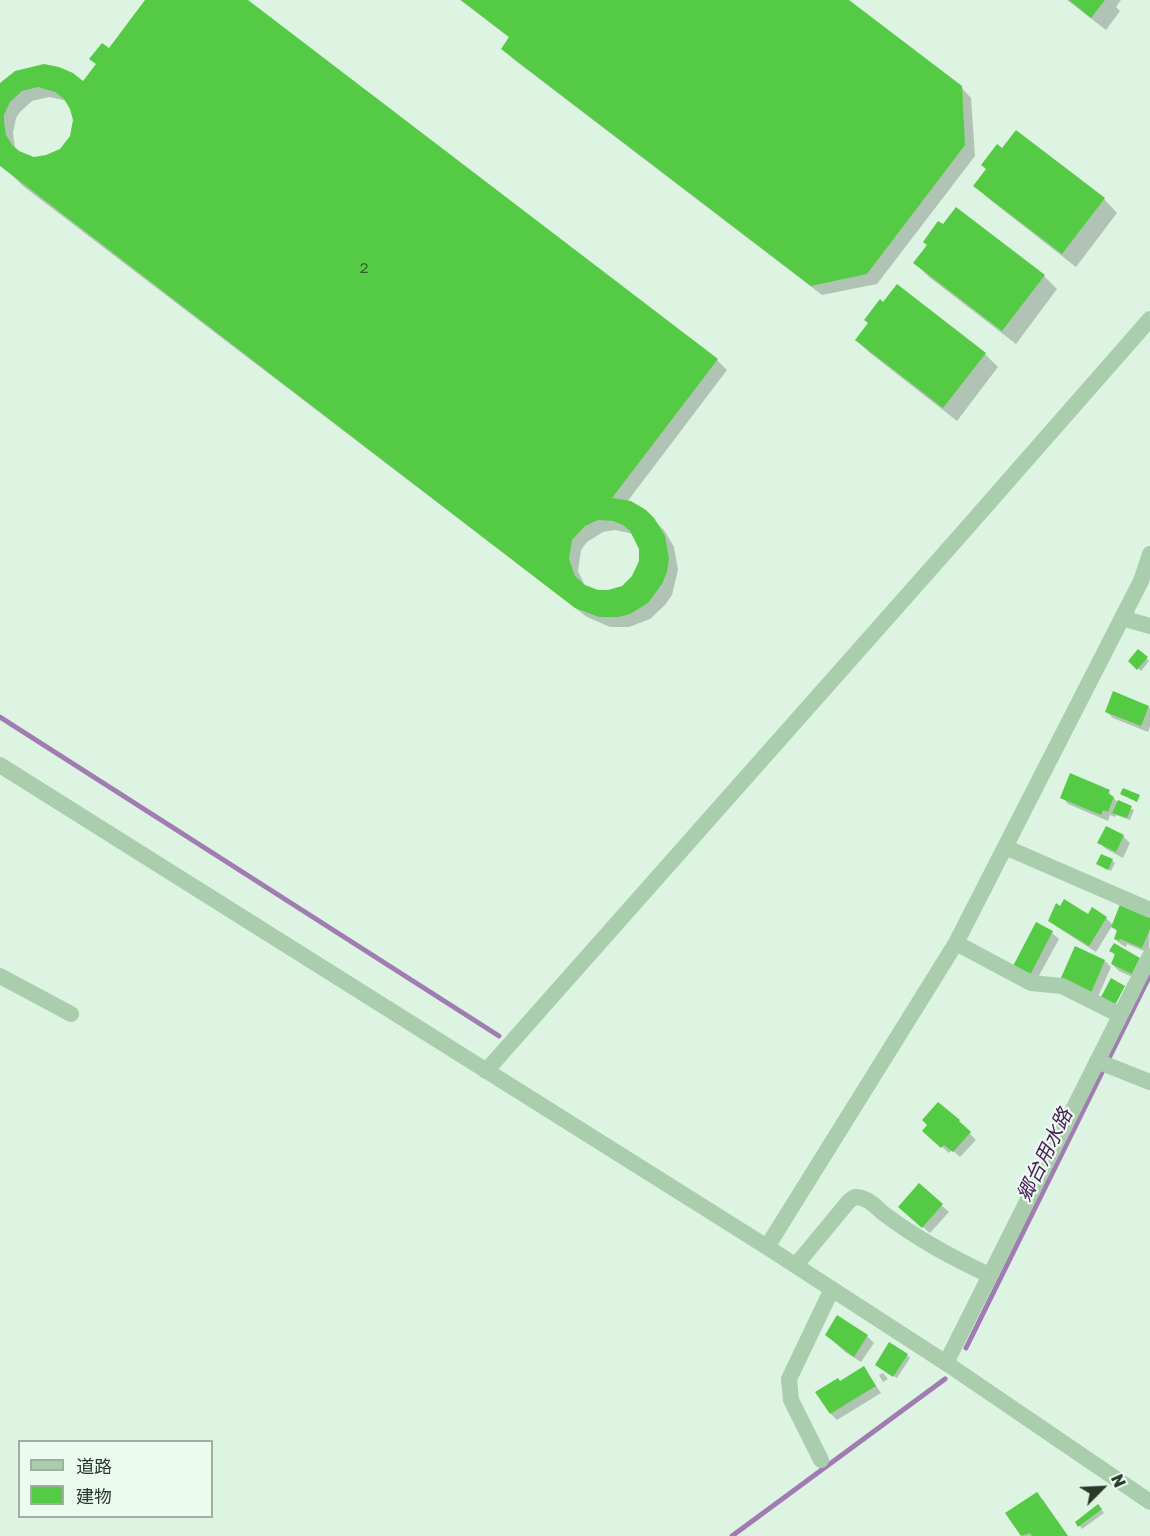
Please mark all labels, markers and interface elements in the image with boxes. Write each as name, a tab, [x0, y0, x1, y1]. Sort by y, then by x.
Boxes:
house number: 2	[360, 259, 368, 277]
water label: 郷台用水路	[1012, 1105, 1078, 1205]
legend	[18, 1440, 213, 1518]
text: 道路	[76, 1455, 112, 1477]
north arrow	[1072, 1458, 1132, 1518]
text: N	[1107, 1471, 1130, 1490]
text: 建物	[76, 1485, 112, 1507]

